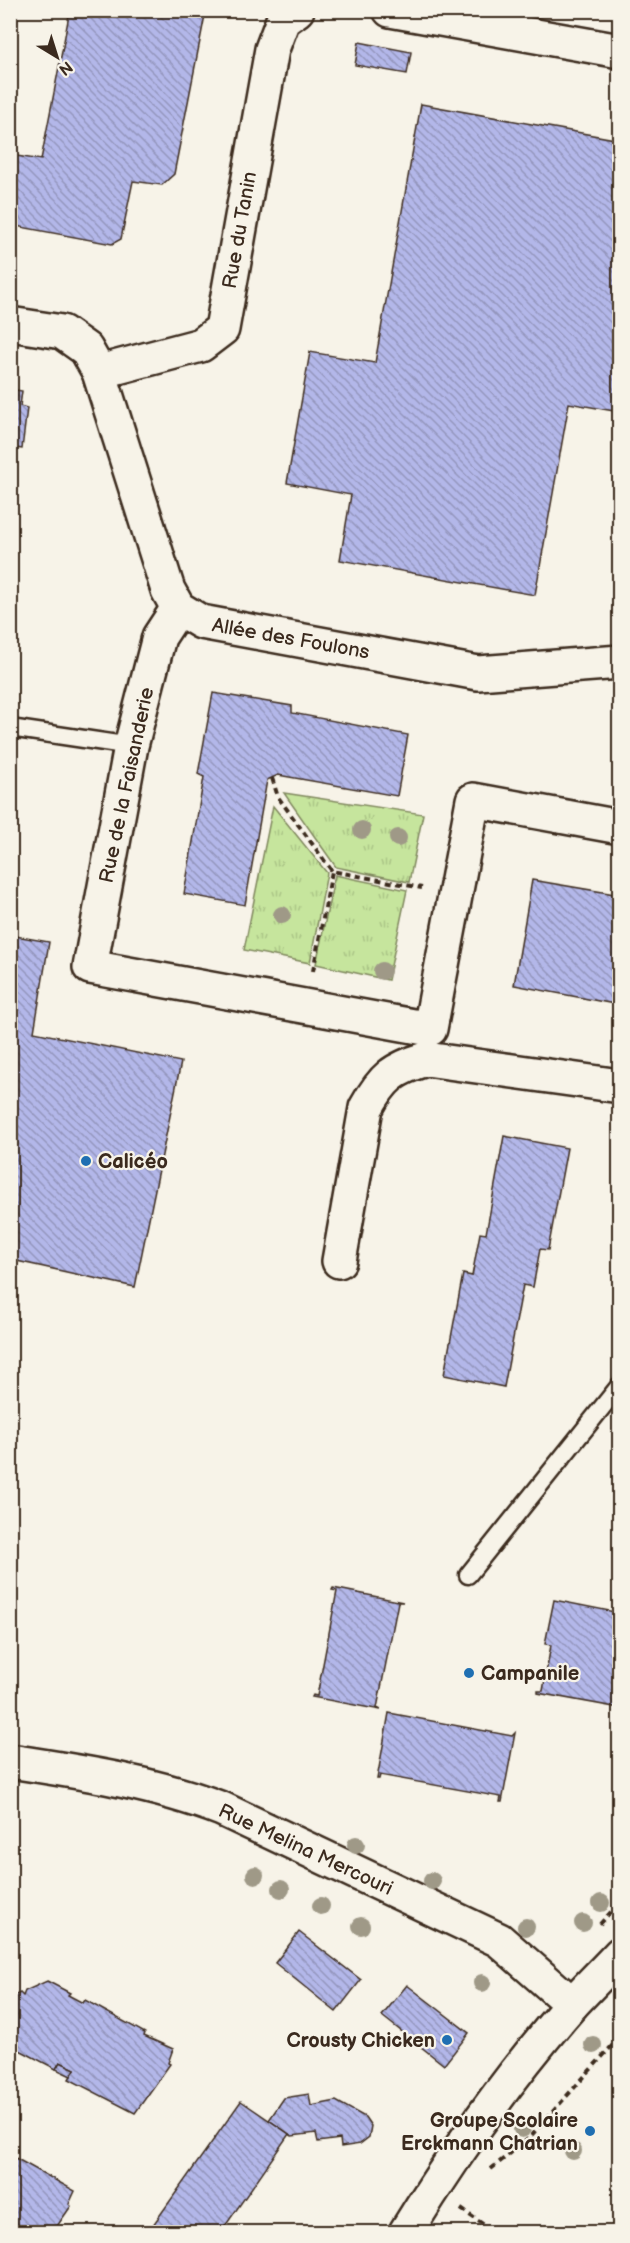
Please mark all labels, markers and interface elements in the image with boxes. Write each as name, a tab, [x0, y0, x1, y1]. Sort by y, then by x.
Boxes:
north arrow	[27, 27, 87, 87]
text: N	[55, 56, 76, 79]
street label: Rue du Tanin	[218, 170, 262, 291]
street label: Allée des Foulons	[210, 613, 371, 665]
street label: Rue de la Faisanderie	[95, 685, 159, 885]
place label: Calicéo	[98, 1150, 168, 1174]
marker: Calicéo	[79, 1154, 93, 1168]
place label: Campanile	[481, 1662, 579, 1686]
marker: Campanile	[462, 1666, 476, 1680]
street label: Rue Melina Mercouri	[215, 1799, 397, 1901]
place label: Crousty Chicken	[287, 2029, 435, 2053]
marker: Crousty Chicken	[440, 2033, 454, 2047]
place label: Groupe Scolaire Erckmann Chatrian	[401, 2109, 578, 2156]
marker: Groupe Scolaire Erckmann Chatrian	[583, 2124, 597, 2138]

